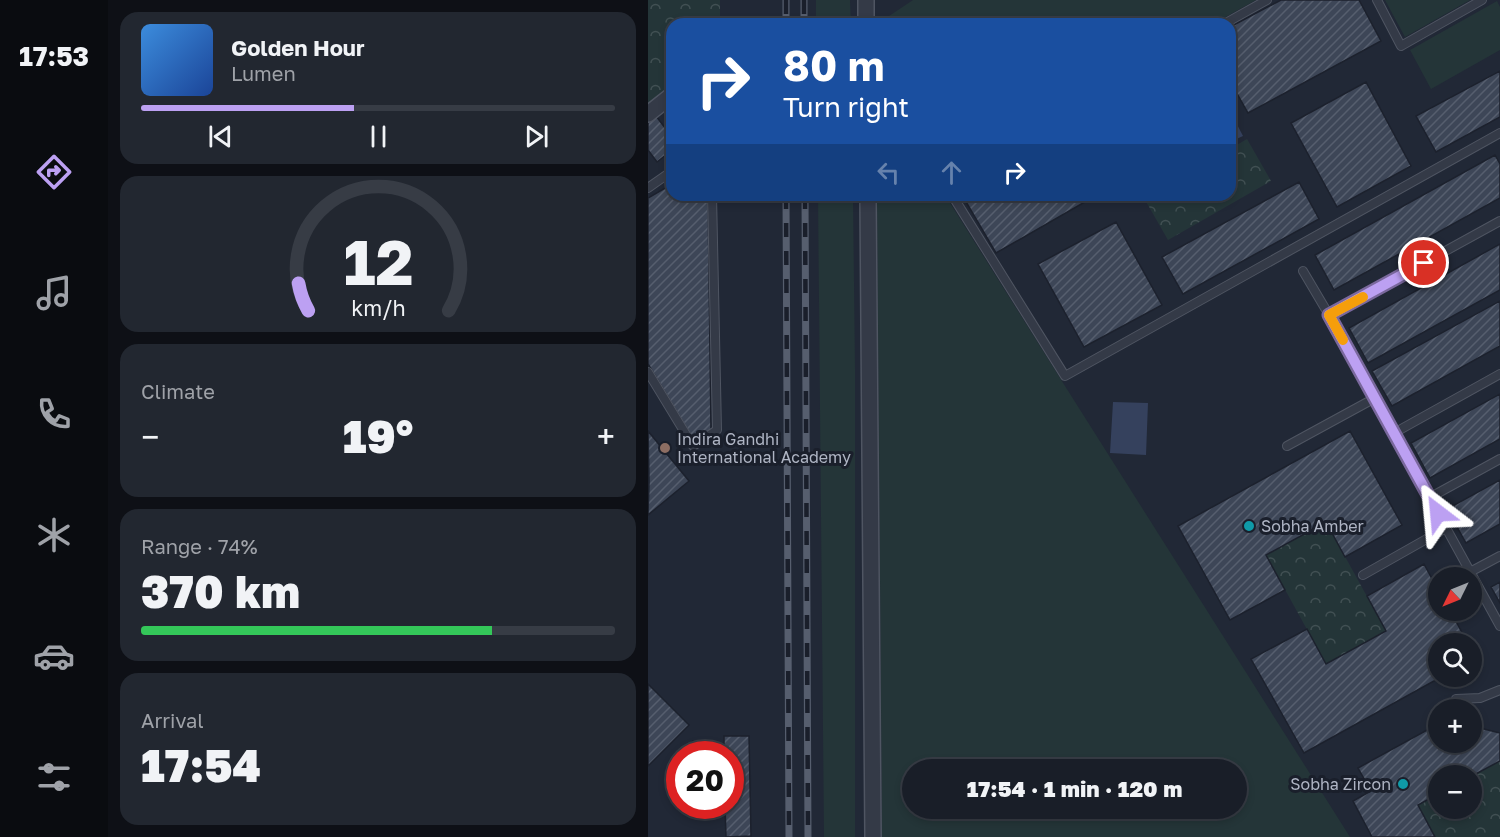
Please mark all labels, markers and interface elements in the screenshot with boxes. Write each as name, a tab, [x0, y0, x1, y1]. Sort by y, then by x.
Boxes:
text: Golden Hour	[231, 34, 365, 61]
text: 17:53	[19, 40, 89, 72]
text: 80 m	[783, 40, 884, 90]
icon: right	[684, 42, 762, 120]
text: Lumen	[231, 61, 296, 85]
text: Turn right	[783, 91, 909, 123]
icon: previous	[204, 120, 237, 153]
icon: pause	[362, 120, 395, 153]
icon: next	[520, 120, 553, 153]
icon: directions	[33, 151, 75, 193]
icon: left	[872, 156, 905, 189]
icon: ahead	[935, 156, 968, 189]
icon: right	[998, 156, 1031, 189]
text: 12	[343, 224, 413, 299]
pin	[1398, 237, 1449, 288]
icon: arrive	[1407, 246, 1440, 279]
icon: music	[33, 272, 75, 314]
text: km/h	[351, 296, 405, 322]
text: Climate	[141, 379, 215, 403]
icon: phone	[33, 393, 75, 435]
text: 19°	[343, 409, 413, 463]
text: −	[141, 417, 159, 456]
text: +	[597, 417, 615, 456]
place label: Indira Gandhi International Academy	[677, 429, 851, 467]
marker: Indira Gandhi International Academy	[658, 441, 672, 455]
position arrow	[1406, 481, 1470, 545]
icon: climate	[33, 514, 75, 556]
place label: Sobha Amber	[1261, 516, 1364, 536]
marker: Sobha Amber	[1242, 519, 1256, 533]
text: Range · 74%	[141, 534, 258, 558]
text: 370 km	[141, 564, 300, 618]
north arrow	[1428, 567, 1482, 621]
map controls	[1428, 567, 1482, 819]
button: search	[1428, 633, 1482, 687]
icon: car	[33, 635, 75, 677]
button: +	[1428, 699, 1482, 753]
text: Arrival	[141, 708, 204, 732]
text: 17:54	[141, 738, 261, 792]
speed limit sign: 20	[666, 741, 744, 819]
icon: filters	[33, 756, 75, 798]
button: −	[1428, 765, 1482, 819]
place label: Sobha Zircon	[1290, 774, 1391, 794]
text: 17:54 · 1 min · 120 m	[967, 775, 1182, 802]
marker: Sobha Zircon	[1396, 777, 1410, 791]

